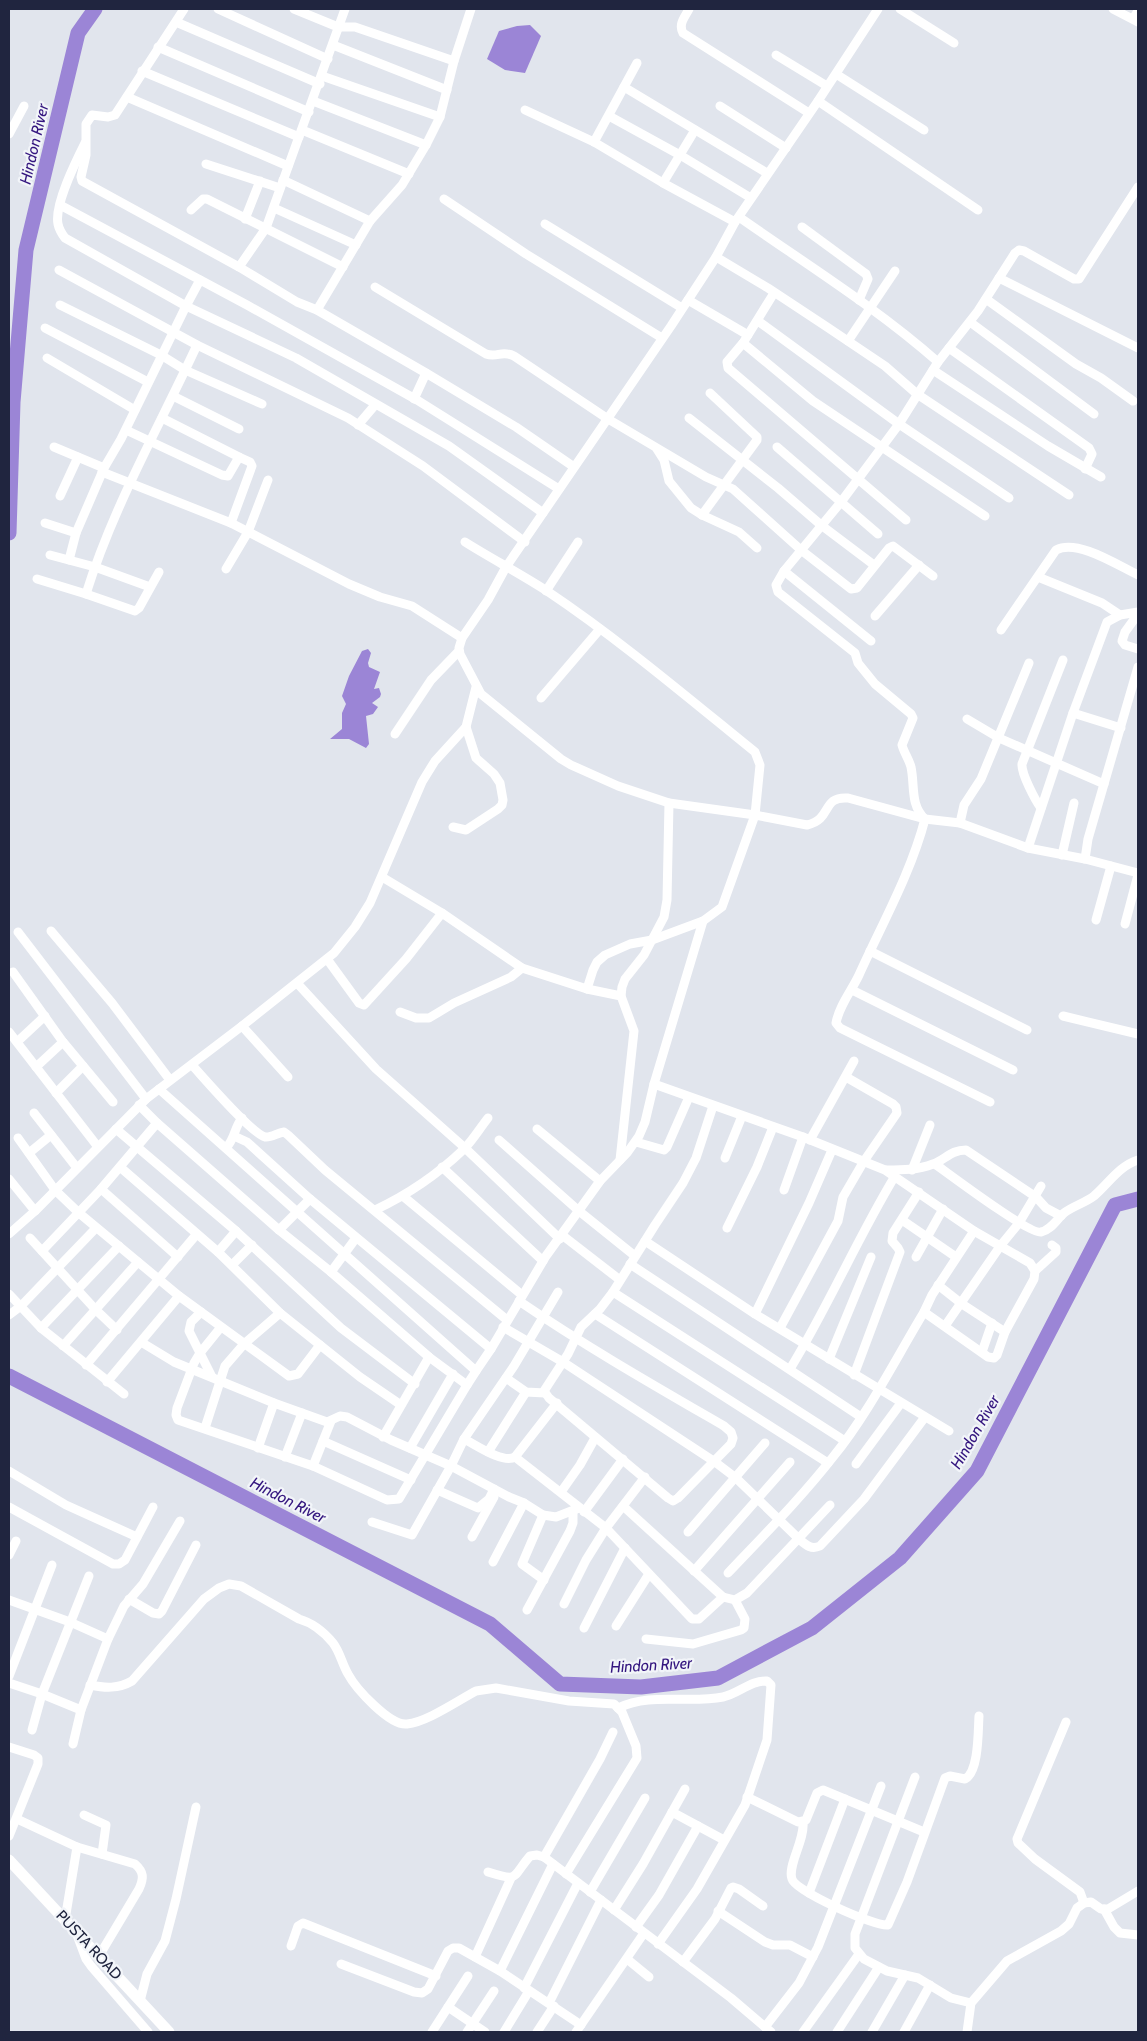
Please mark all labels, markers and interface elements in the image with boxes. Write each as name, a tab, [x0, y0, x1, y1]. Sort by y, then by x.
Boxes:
water label: Hindon River	[16, 101, 53, 186]
water label: Hindon River	[946, 1391, 1004, 1472]
water label: Hindon River	[247, 1473, 330, 1528]
water label: Hindon River	[610, 1653, 694, 1677]
street label: PUSTA ROAD	[52, 1906, 126, 1984]

